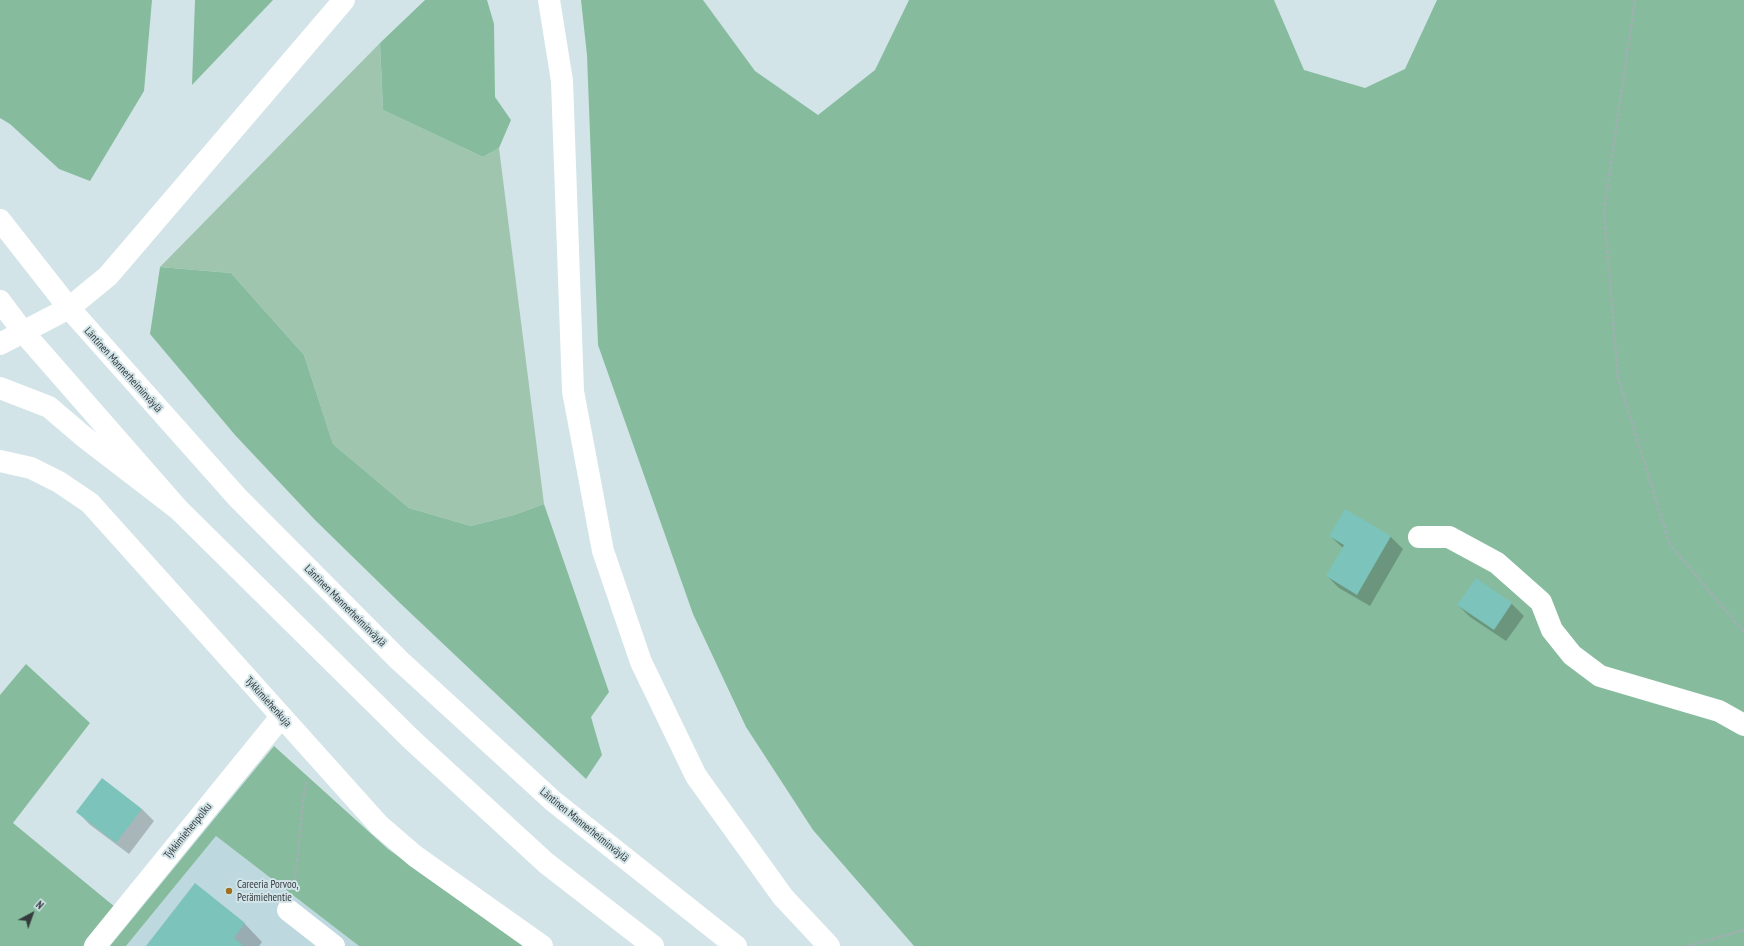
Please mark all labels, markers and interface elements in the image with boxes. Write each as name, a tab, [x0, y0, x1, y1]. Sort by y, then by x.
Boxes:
street label: Läntinen Mannerheiminväylä	[81, 325, 165, 415]
street label: Läntinen Mannerheiminväylä	[301, 562, 389, 650]
street label: Tykkimiehenkuja	[242, 674, 294, 730]
street label: Läntinen Mannerheiminväylä	[537, 785, 631, 865]
street label: Tykkimiehenpolku	[161, 800, 215, 862]
place label: Careeria Porvoo, Perämiehentie	[237, 878, 299, 904]
marker: Careeria Porvoo, Perämiehentie	[224, 886, 234, 896]
north arrow	[12, 894, 52, 934]
text: N	[33, 898, 47, 912]

